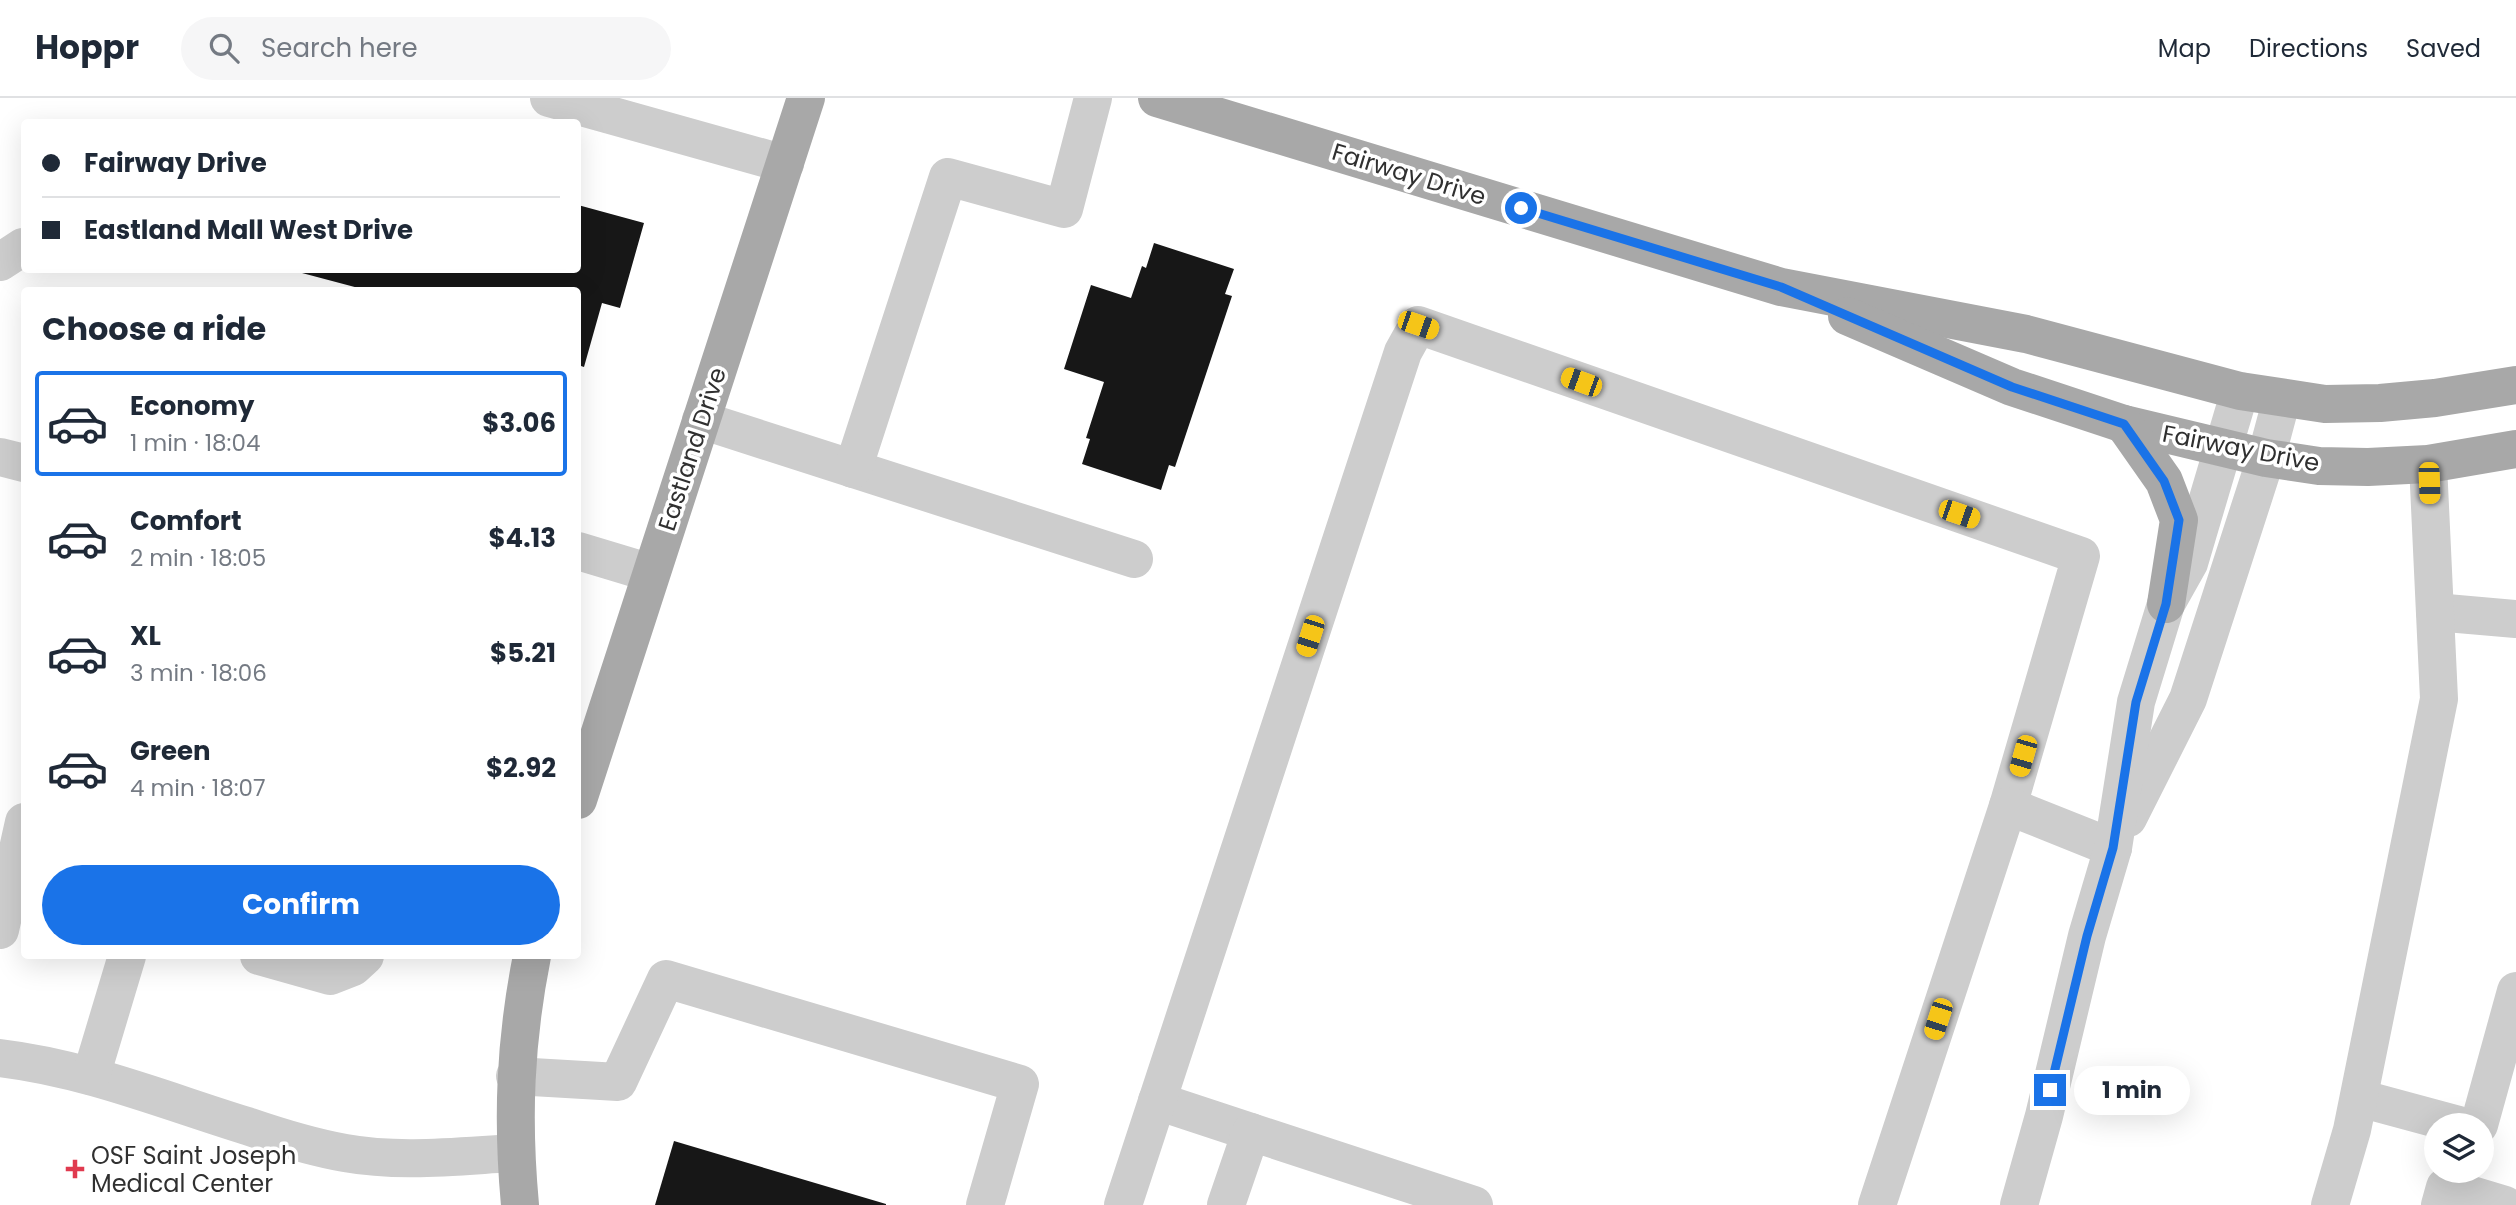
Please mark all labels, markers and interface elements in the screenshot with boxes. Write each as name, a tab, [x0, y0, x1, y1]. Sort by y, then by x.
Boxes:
search box	[181, 17, 671, 80]
text: Hoppr	[35, 24, 139, 71]
icon: search	[205, 29, 243, 67]
text: Search here	[261, 30, 418, 66]
text: Map	[2158, 32, 2211, 65]
text: Directions	[2249, 32, 2368, 65]
text: Saved	[2406, 32, 2481, 65]
street label: Fairway Drive	[1328, 135, 1490, 213]
text: Fairway Drive	[84, 145, 267, 181]
route start	[1505, 192, 1537, 224]
text: Eastland Mall West Drive	[84, 212, 413, 248]
text: Choose a ride	[42, 306, 266, 351]
car	[1395, 308, 1442, 342]
street label: Eastland Drive	[650, 363, 734, 535]
car	[1558, 365, 1605, 399]
text: Economy	[130, 388, 254, 424]
icon: car	[46, 392, 109, 455]
text: $3.06	[482, 405, 556, 441]
street label: Fairway Drive	[2160, 417, 2322, 479]
text: 1 min · 18:04	[130, 427, 260, 459]
car	[2418, 462, 2441, 504]
car	[1936, 497, 1983, 531]
text: Comfort	[130, 503, 242, 539]
icon: car	[46, 507, 109, 570]
text: $4.13	[488, 520, 556, 556]
text: 2 min · 18:05	[130, 542, 266, 574]
car	[1294, 613, 1327, 659]
text: XL	[130, 618, 161, 654]
icon: car	[46, 622, 109, 685]
text: $5.21	[490, 635, 556, 671]
text: 3 min · 18:06	[130, 657, 267, 689]
text: Green	[130, 733, 211, 769]
car	[2008, 733, 2039, 779]
icon: car	[46, 737, 109, 800]
text: $2.92	[486, 750, 556, 786]
text: 4 min · 18:07	[130, 772, 266, 804]
button: Confirm	[42, 865, 560, 945]
car	[1922, 996, 1955, 1042]
callout: 1 min	[2074, 1066, 2190, 1114]
route end	[2034, 1074, 2066, 1106]
text: 1 min	[2102, 1074, 2162, 1106]
map controls	[2424, 1113, 2494, 1183]
button: layers	[2424, 1113, 2494, 1183]
place label: OSF Saint Joseph Medical Center	[91, 1139, 296, 1200]
marker: OSF Saint Joseph Medical Center	[65, 1159, 85, 1179]

